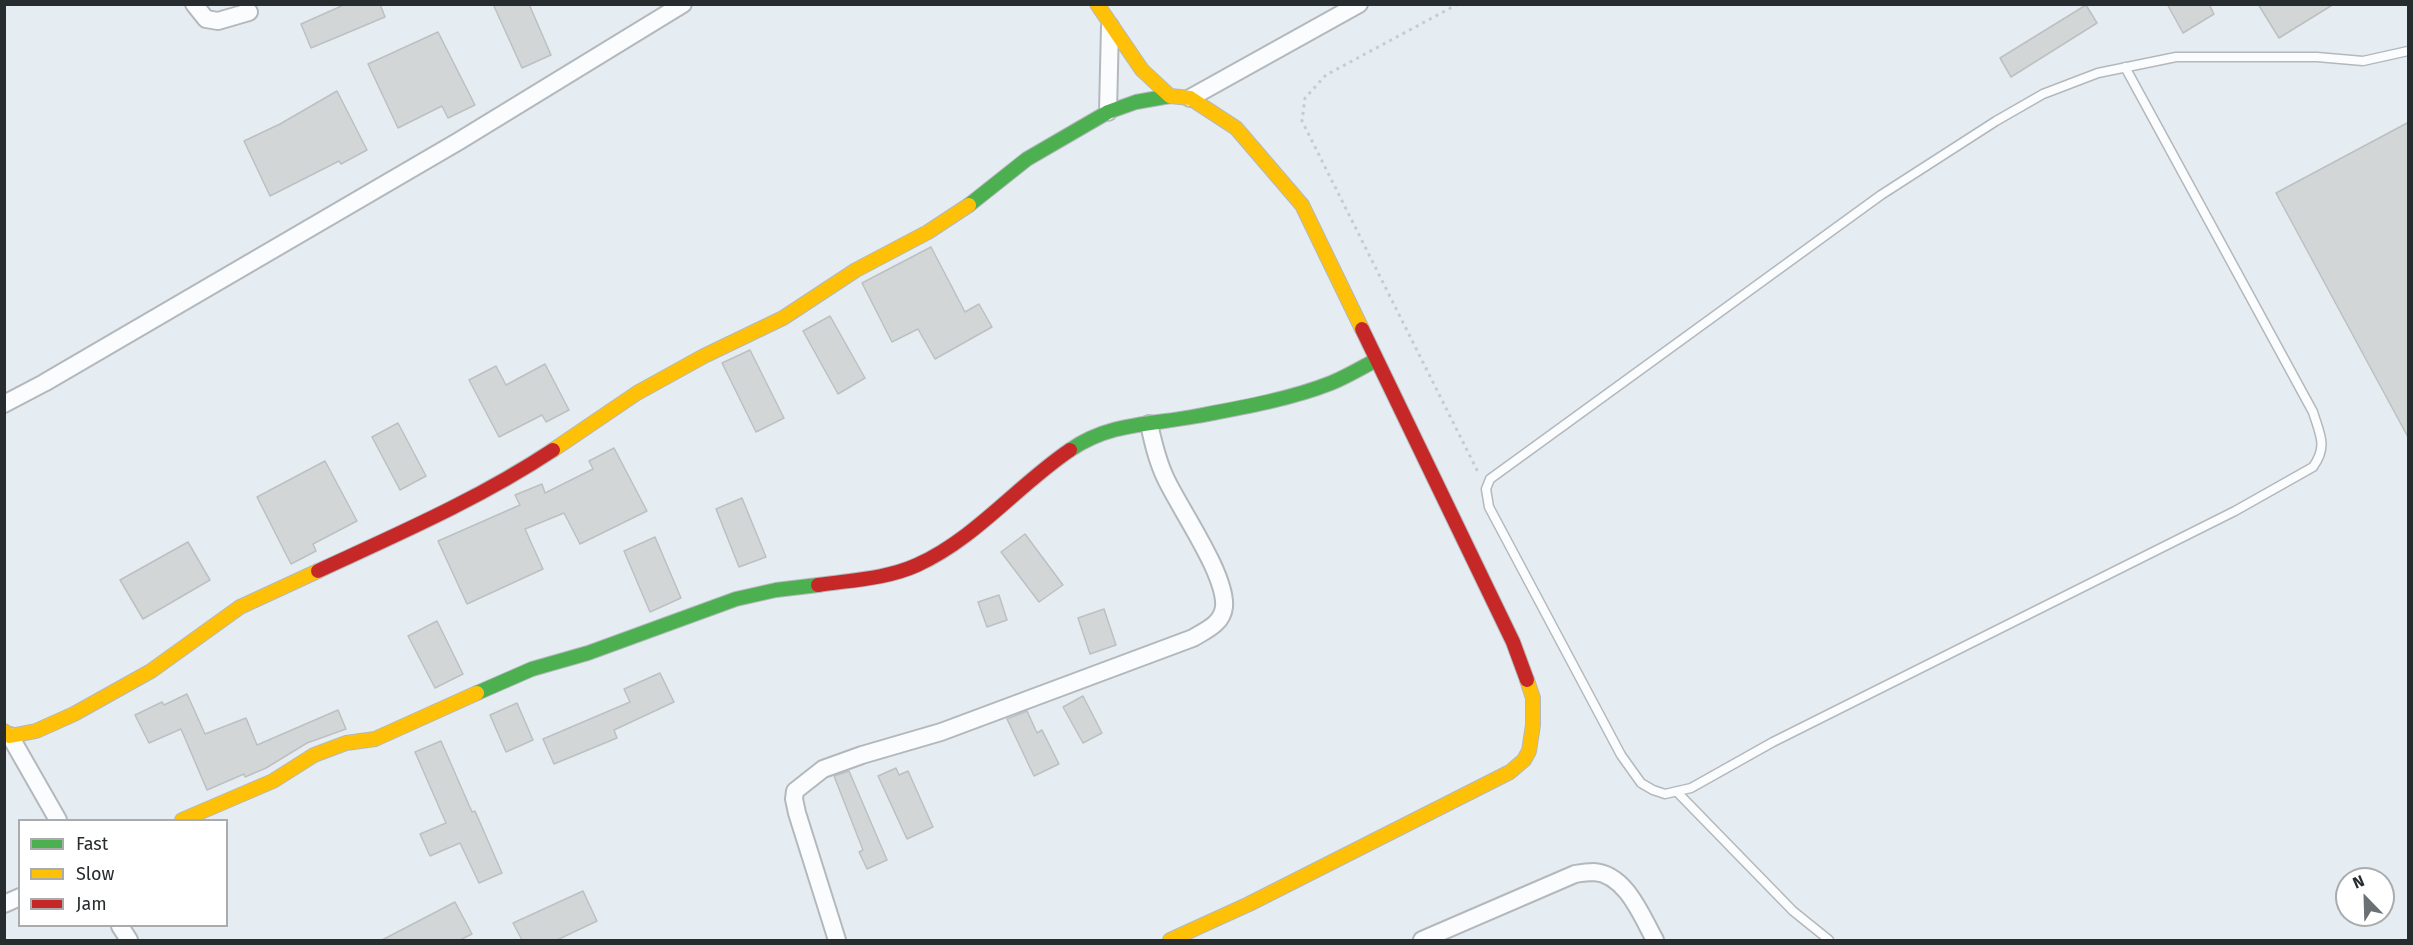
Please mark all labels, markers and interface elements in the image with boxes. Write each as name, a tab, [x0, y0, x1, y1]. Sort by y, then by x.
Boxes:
legend	[18, 819, 228, 927]
text: Fast	[76, 833, 108, 855]
text: Slow	[76, 863, 114, 885]
north arrow	[2335, 867, 2395, 927]
text: N	[2350, 871, 2367, 893]
text: Jam	[76, 893, 107, 915]

